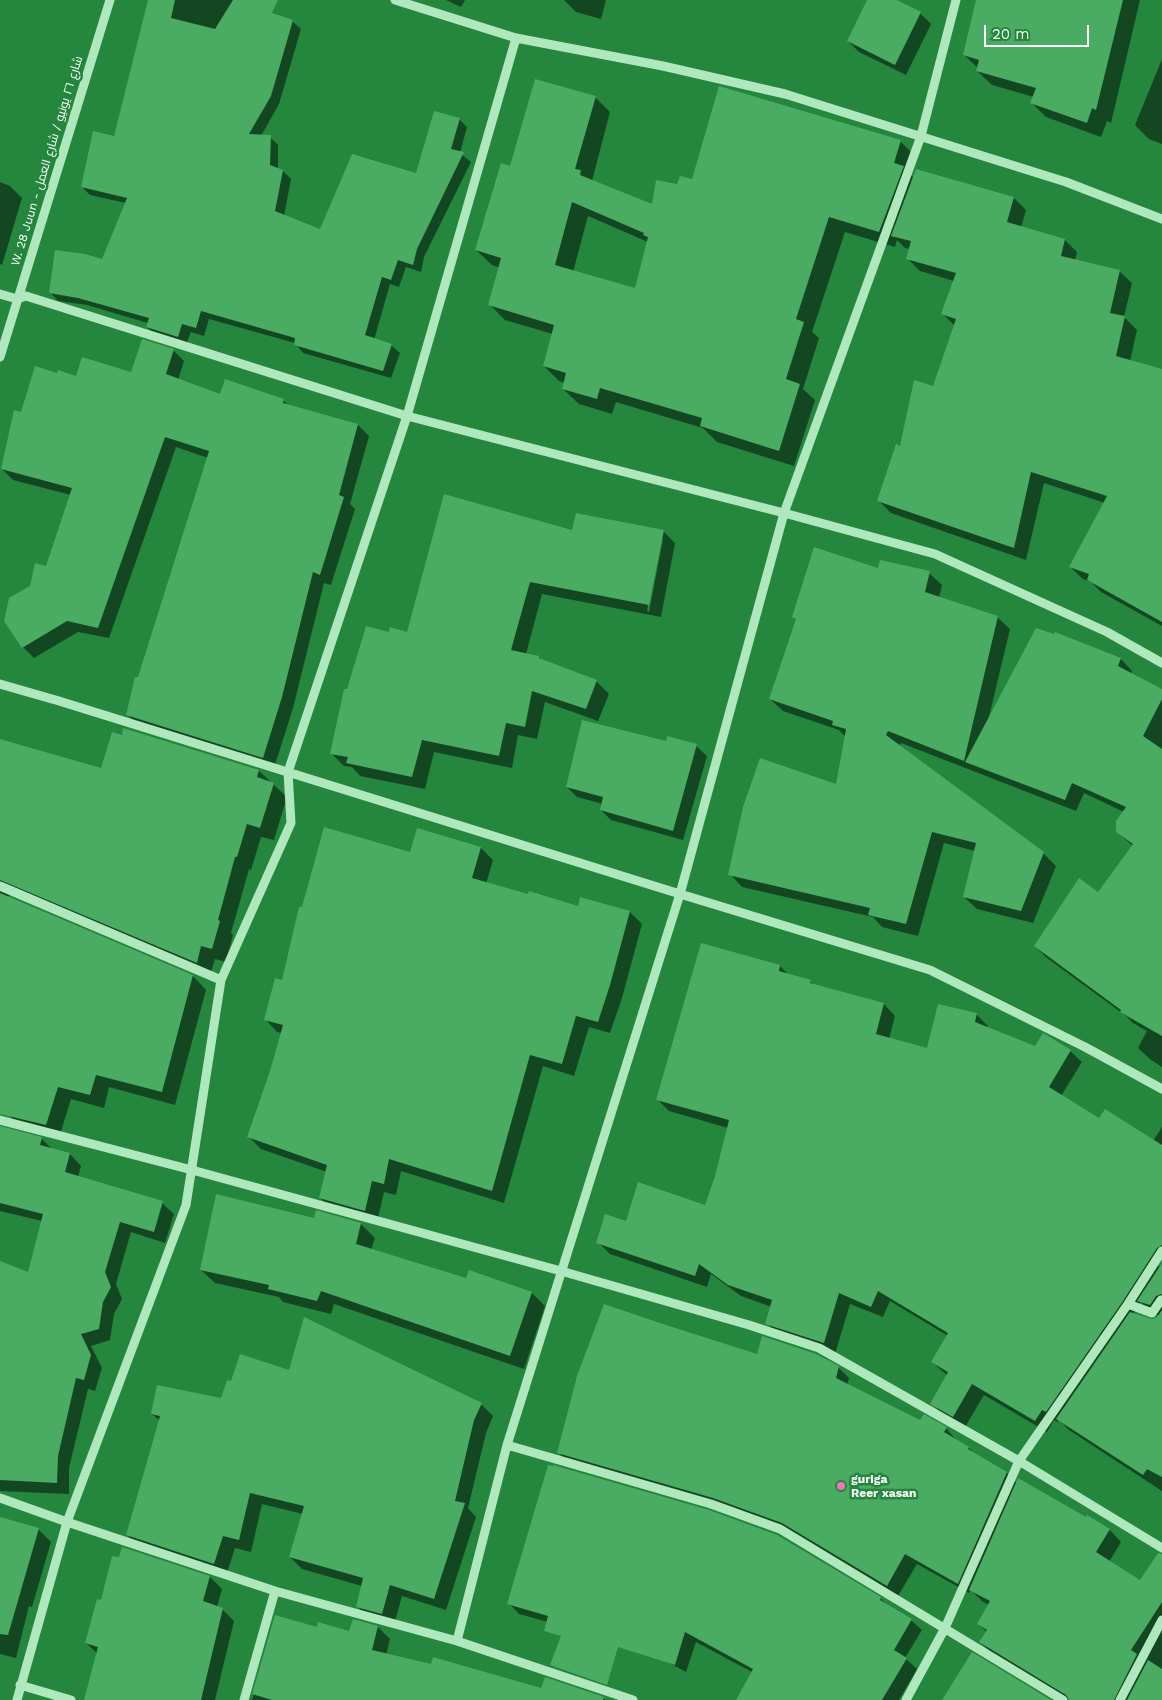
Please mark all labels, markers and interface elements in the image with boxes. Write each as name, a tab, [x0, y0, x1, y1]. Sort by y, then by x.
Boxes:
scale bar	[987, 15, 1092, 47]
text: 20 m	[992, 25, 1030, 43]
street label: W. 28 Juun - شارع ٢٦ يونيو / شارع العمل	[8, 54, 86, 268]
place label: guriga Reer xasan	[851, 1472, 916, 1500]
marker: guriga Reer xasan	[835, 1480, 847, 1492]

